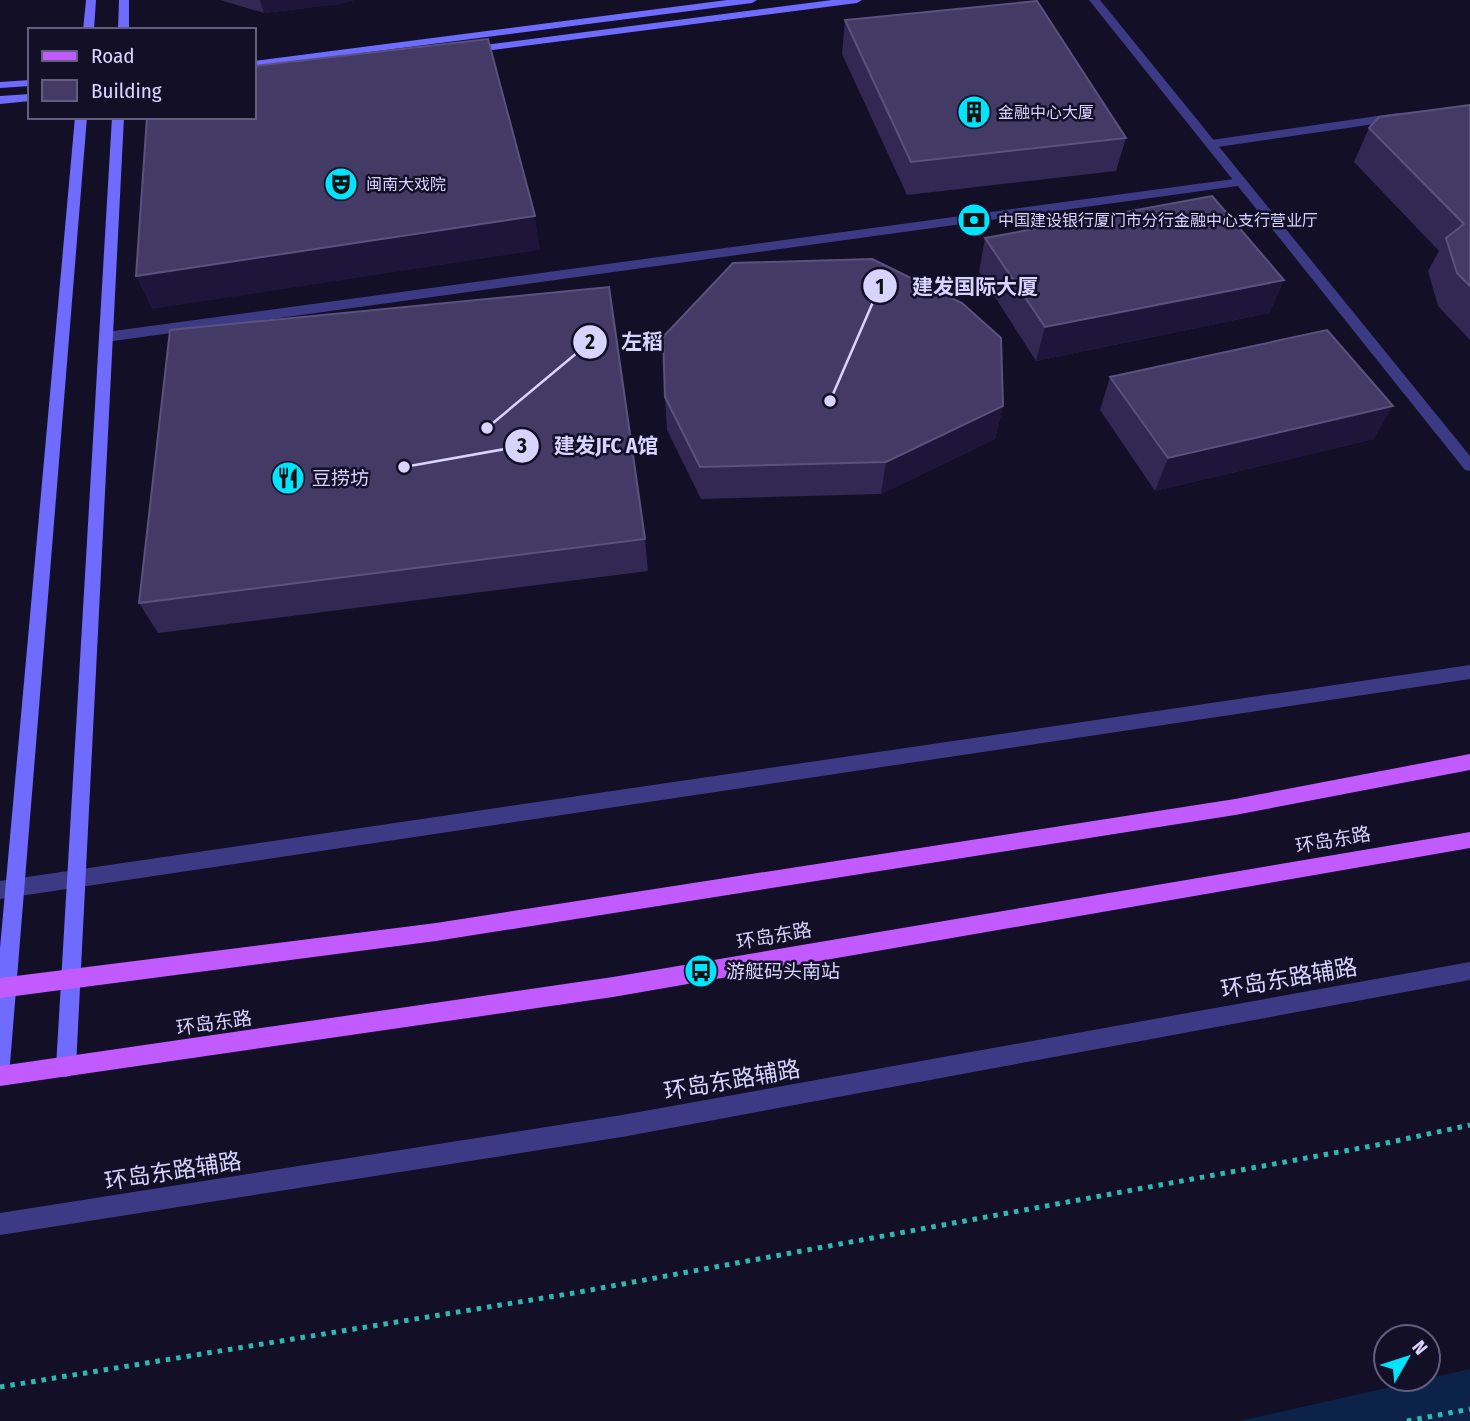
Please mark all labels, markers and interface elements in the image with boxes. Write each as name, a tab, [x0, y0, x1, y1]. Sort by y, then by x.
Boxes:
legend	[28, 28, 256, 119]
text: Road	[91, 43, 135, 69]
text: Building	[91, 78, 162, 104]
building icon: 金融中心大厦	[955, 93, 993, 131]
place label: 金融中心大厦	[998, 103, 1094, 122]
theatre icon: 闽南大戏院	[322, 165, 360, 203]
place label: 闽南大戏院	[366, 175, 446, 194]
bank icon: 中国建设银行厦门市分行金融中心支行营业厅	[955, 201, 993, 239]
place label: 中国建设银行厦门市分行金融中心支行营业厅	[998, 211, 1318, 230]
callout: 建发国际大厦	[863, 265, 1052, 307]
text: 1	[876, 274, 884, 300]
text: 建发国际大厦	[912, 274, 1038, 300]
callout: 左稻	[572, 321, 677, 363]
text: 2	[584, 329, 595, 355]
text: 左稻	[621, 329, 663, 355]
callout: 建发JFC A馆	[505, 425, 673, 467]
text: 3	[516, 433, 527, 459]
text: 建发JFC A馆	[554, 433, 658, 459]
restaurant icon: 豆捞坊	[269, 459, 307, 497]
place label: 豆捞坊	[312, 467, 369, 490]
street label: 环岛东路	[1294, 822, 1372, 858]
street label: 环岛东路	[735, 918, 813, 954]
bus stop icon: 游艇码头南站	[682, 952, 720, 990]
street label: 环岛东路辅路	[1219, 952, 1359, 1004]
place label: 游艇码头南站	[726, 960, 840, 983]
street label: 环岛东路	[175, 1006, 253, 1040]
street label: 环岛东路辅路	[662, 1054, 802, 1106]
street label: 环岛东路辅路	[103, 1146, 243, 1196]
north arrow	[1372, 1323, 1442, 1393]
text: N	[1407, 1336, 1432, 1359]

